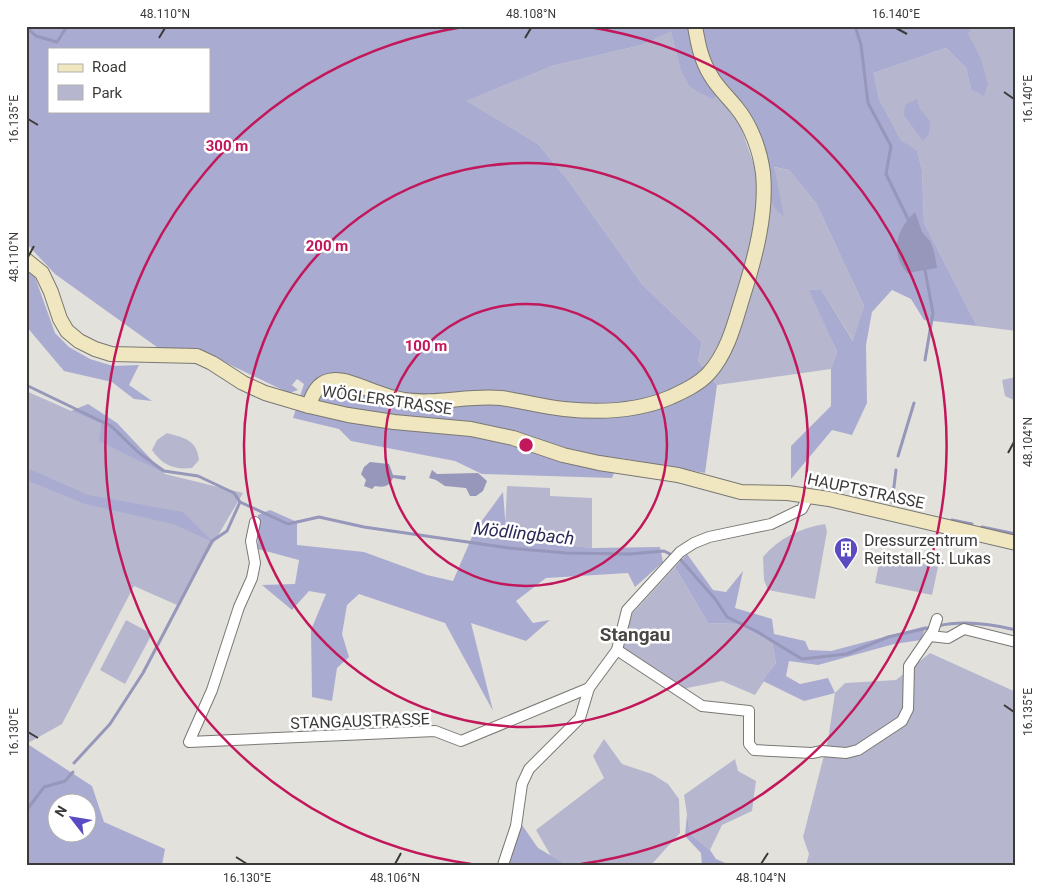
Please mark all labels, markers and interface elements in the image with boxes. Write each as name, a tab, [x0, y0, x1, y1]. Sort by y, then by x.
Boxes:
text: 48.110°N	[140, 7, 190, 21]
text: 48.108°N	[506, 7, 556, 21]
text: 16.140°E	[872, 7, 920, 21]
legend	[48, 48, 210, 112]
text: Road	[92, 58, 126, 76]
text: 16.140°E	[1021, 75, 1035, 123]
text: Park	[92, 84, 123, 102]
text: 16.135°E	[7, 95, 21, 143]
text: 300 m	[206, 137, 248, 155]
text: 48.110°N	[7, 232, 21, 282]
text: 200 m	[306, 237, 348, 255]
text: 100 m	[405, 337, 447, 355]
street label: WÖGLERSTRASSE	[321, 381, 453, 419]
text: 48.104°N	[1021, 417, 1035, 467]
centre of rings	[517, 436, 535, 454]
street label: HAUPTSTRASSE	[806, 469, 926, 513]
water label: Mödlingbach	[473, 517, 575, 549]
place label: Dressurzentrum Reitstall-St. Lukas	[864, 531, 991, 568]
building icon: Dressurzentrum Reitstall-St. Lukas	[833, 536, 859, 570]
district label: Stangau	[600, 623, 670, 646]
text: 16.135°E	[1021, 688, 1035, 736]
text: 16.130°E	[7, 708, 21, 756]
street label: STANGAUSTRASSE	[290, 709, 430, 733]
north arrow	[48, 794, 98, 844]
text: N	[51, 803, 70, 820]
text: 16.130°E	[223, 871, 271, 885]
text: 48.106°N	[370, 871, 420, 885]
text: 48.104°N	[736, 871, 786, 885]

